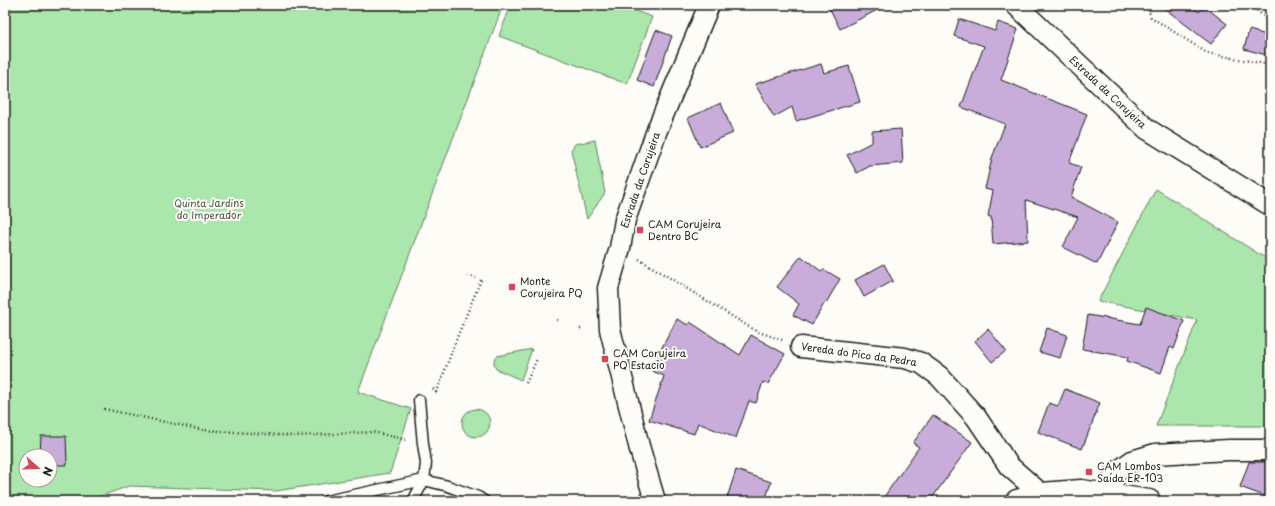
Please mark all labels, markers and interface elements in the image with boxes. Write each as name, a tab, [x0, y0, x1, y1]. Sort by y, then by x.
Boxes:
street label: Estrada da Corujeira	[1066, 52, 1151, 132]
street label: Estrada da Corujeira	[616, 129, 663, 230]
park label: Quinta Jardins do Imperador	[174, 195, 244, 222]
place label: CAM Corujeira Dentro BC	[648, 216, 722, 243]
marker: CAM Corujeira Dentro BC	[635, 225, 645, 235]
place label: Monte Corujeira PQ	[520, 273, 583, 300]
marker: Monte Corujeira PQ	[507, 282, 517, 292]
street label: Vereda do Pico da Pedra	[800, 338, 919, 369]
place label: CAM Corujeira PQ Estacio	[613, 345, 687, 372]
marker: CAM Corujeira PQ Estacio	[600, 354, 610, 364]
north arrow	[18, 448, 58, 488]
place label: CAM Lombos Saída ER-103	[1097, 458, 1163, 485]
text: N	[38, 465, 57, 479]
marker: CAM Lombos Saída ER-103	[1084, 467, 1094, 477]

